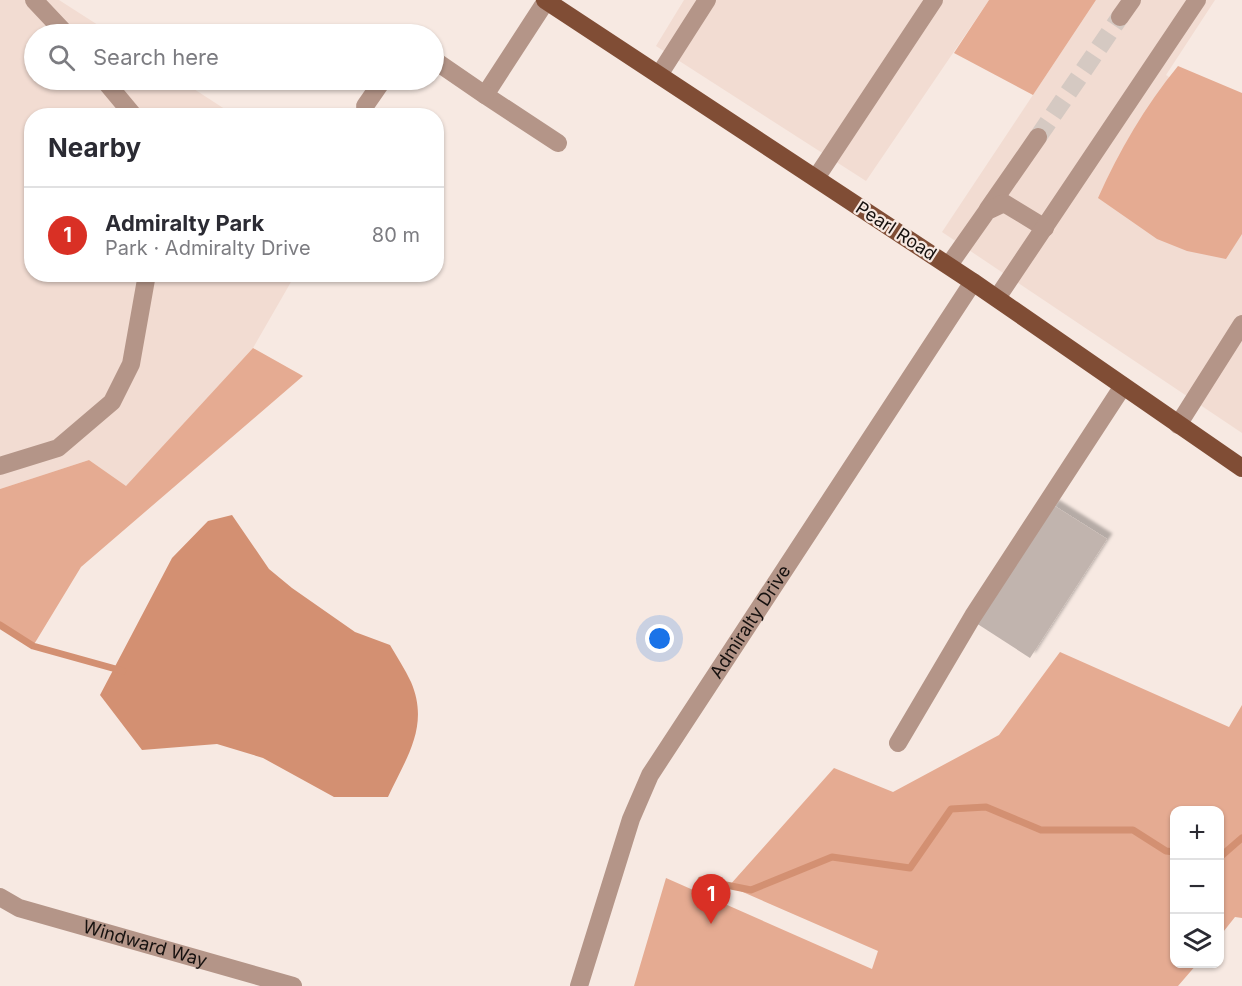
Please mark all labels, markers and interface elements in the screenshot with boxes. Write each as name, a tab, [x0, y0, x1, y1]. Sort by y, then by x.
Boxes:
search box	[24, 24, 444, 90]
icon: search	[45, 41, 78, 74]
text: Search here	[93, 44, 219, 70]
text: Nearby	[48, 132, 141, 163]
street label: Pearl Road	[852, 197, 941, 264]
text: Admiralty Park	[105, 210, 264, 236]
text: 1	[63, 223, 72, 247]
text: 80 m	[372, 223, 420, 247]
text: Park · Admiralty Drive	[105, 236, 311, 260]
street label: Admiralty Drive	[705, 561, 795, 682]
your location	[645, 624, 674, 653]
map controls	[1170, 806, 1224, 968]
button: +	[1170, 806, 1224, 860]
button: −	[1170, 860, 1224, 914]
pin: 1	[692, 874, 730, 924]
button: layers	[1170, 914, 1224, 968]
street label: Windward Way	[81, 916, 210, 971]

